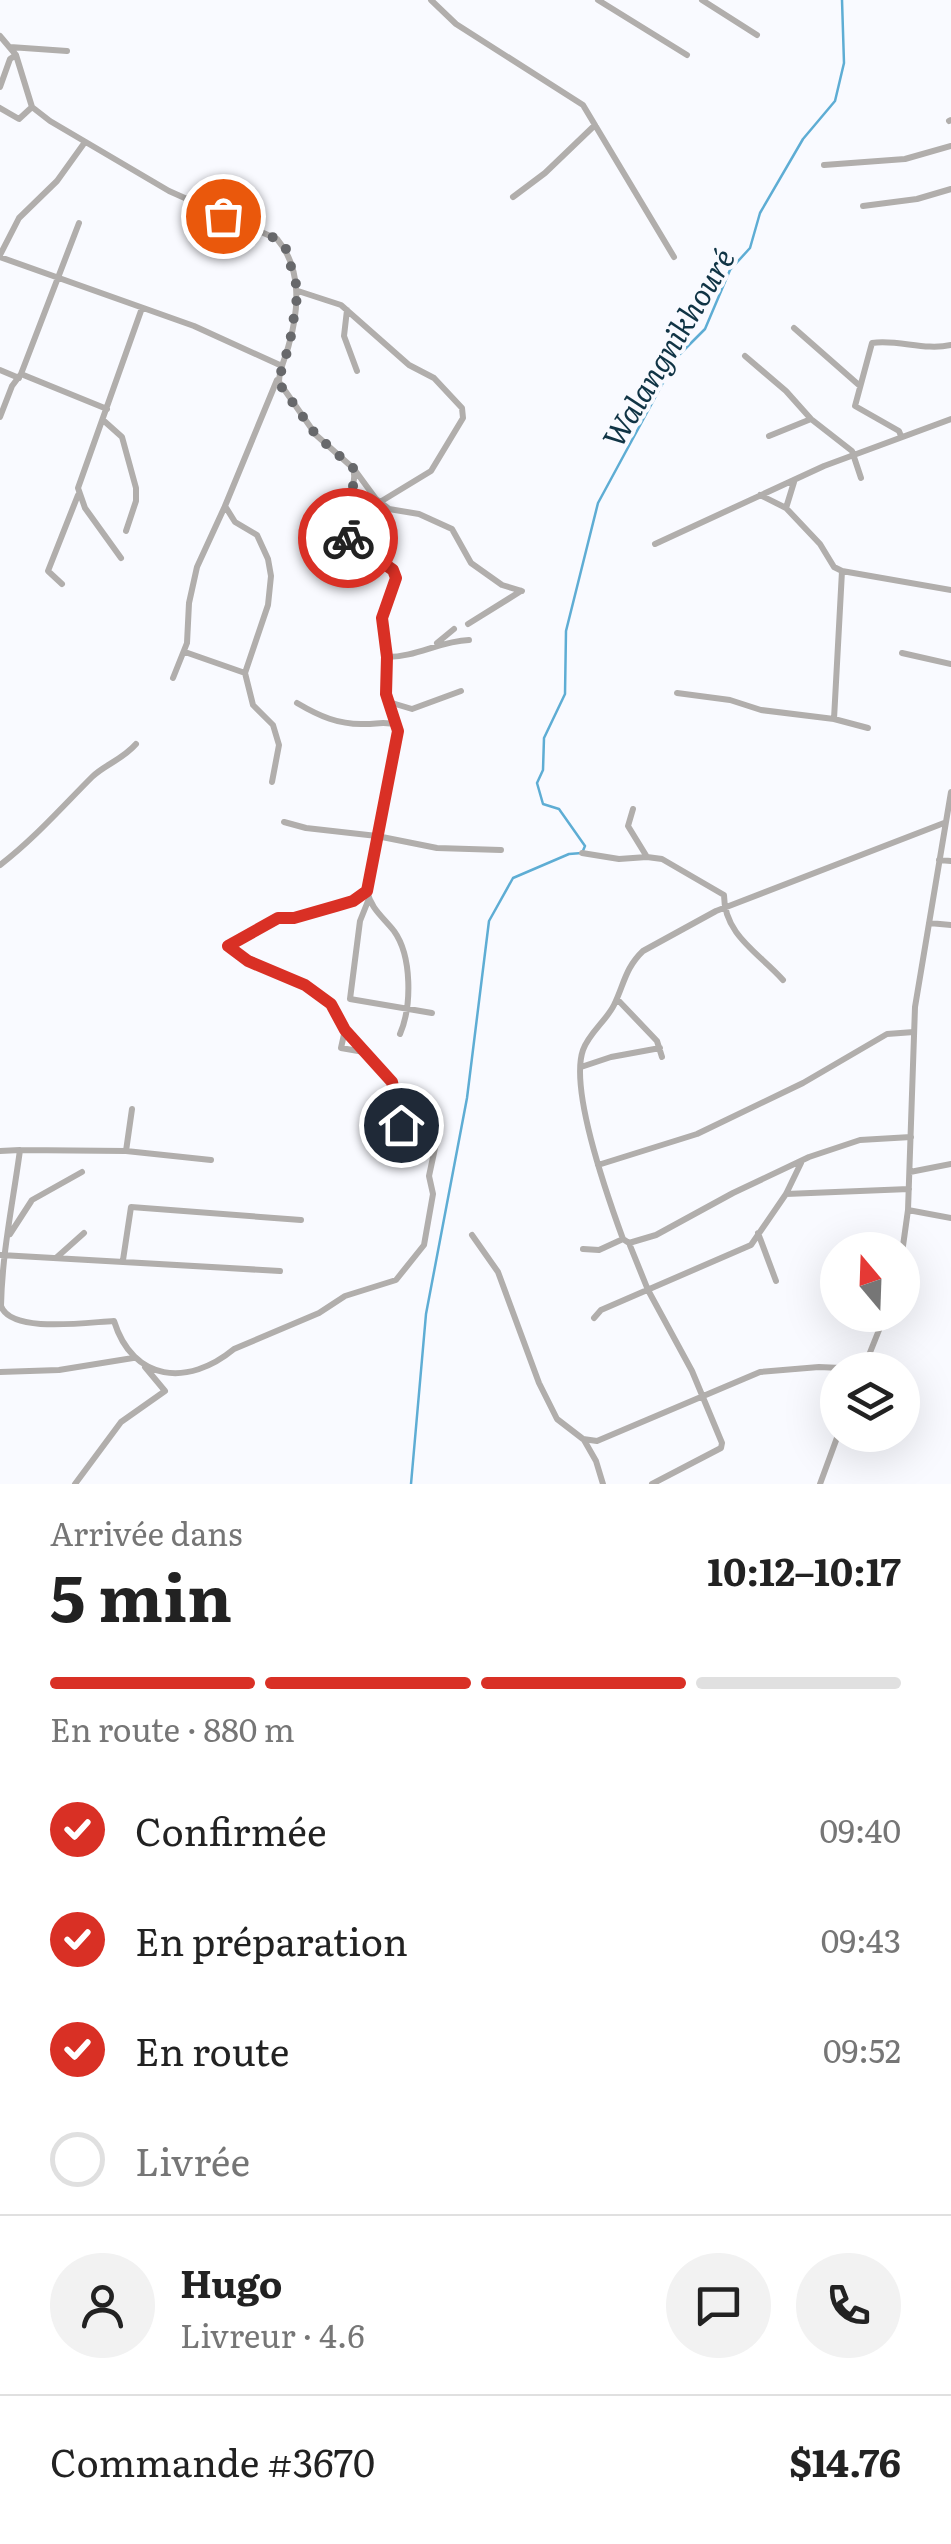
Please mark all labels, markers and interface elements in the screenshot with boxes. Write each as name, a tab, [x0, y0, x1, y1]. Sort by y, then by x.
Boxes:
pin	[181, 174, 266, 259]
icon: bag	[196, 189, 251, 244]
water label: Walangnikhouré	[590, 239, 744, 455]
courier	[298, 488, 398, 588]
icon: bike	[321, 511, 376, 566]
pin	[359, 1083, 444, 1168]
icon: home	[374, 1098, 429, 1153]
north arrow	[820, 1232, 920, 1332]
map controls	[820, 1232, 920, 1452]
button: layers	[820, 1352, 920, 1452]
text: Arrivée dans	[50, 1508, 242, 1556]
text: 10:12–10:17	[707, 1541, 901, 1598]
text: 5 min	[50, 1545, 232, 1642]
text: En route · 880 m	[50, 1704, 295, 1752]
text: Confirmée	[135, 1801, 327, 1858]
icon: check	[50, 1802, 105, 1857]
text: 09:40	[820, 1805, 901, 1853]
text: En préparation	[135, 1911, 408, 1968]
icon: check	[50, 1912, 105, 1967]
text: 09:43	[821, 1915, 901, 1963]
text: En route	[135, 2021, 290, 2078]
icon: check	[50, 2022, 105, 2077]
text: 09:52	[823, 2025, 901, 2073]
text: Livrée	[135, 2131, 250, 2188]
button: person	[50, 2253, 155, 2358]
text: Hugo	[180, 2253, 283, 2310]
button: chat	[666, 2253, 771, 2358]
button: phone	[796, 2253, 901, 2358]
text: Livreur · 4.6	[180, 2310, 365, 2358]
text: Commande #3670	[50, 2432, 375, 2489]
text: $14.76	[789, 2432, 901, 2489]

